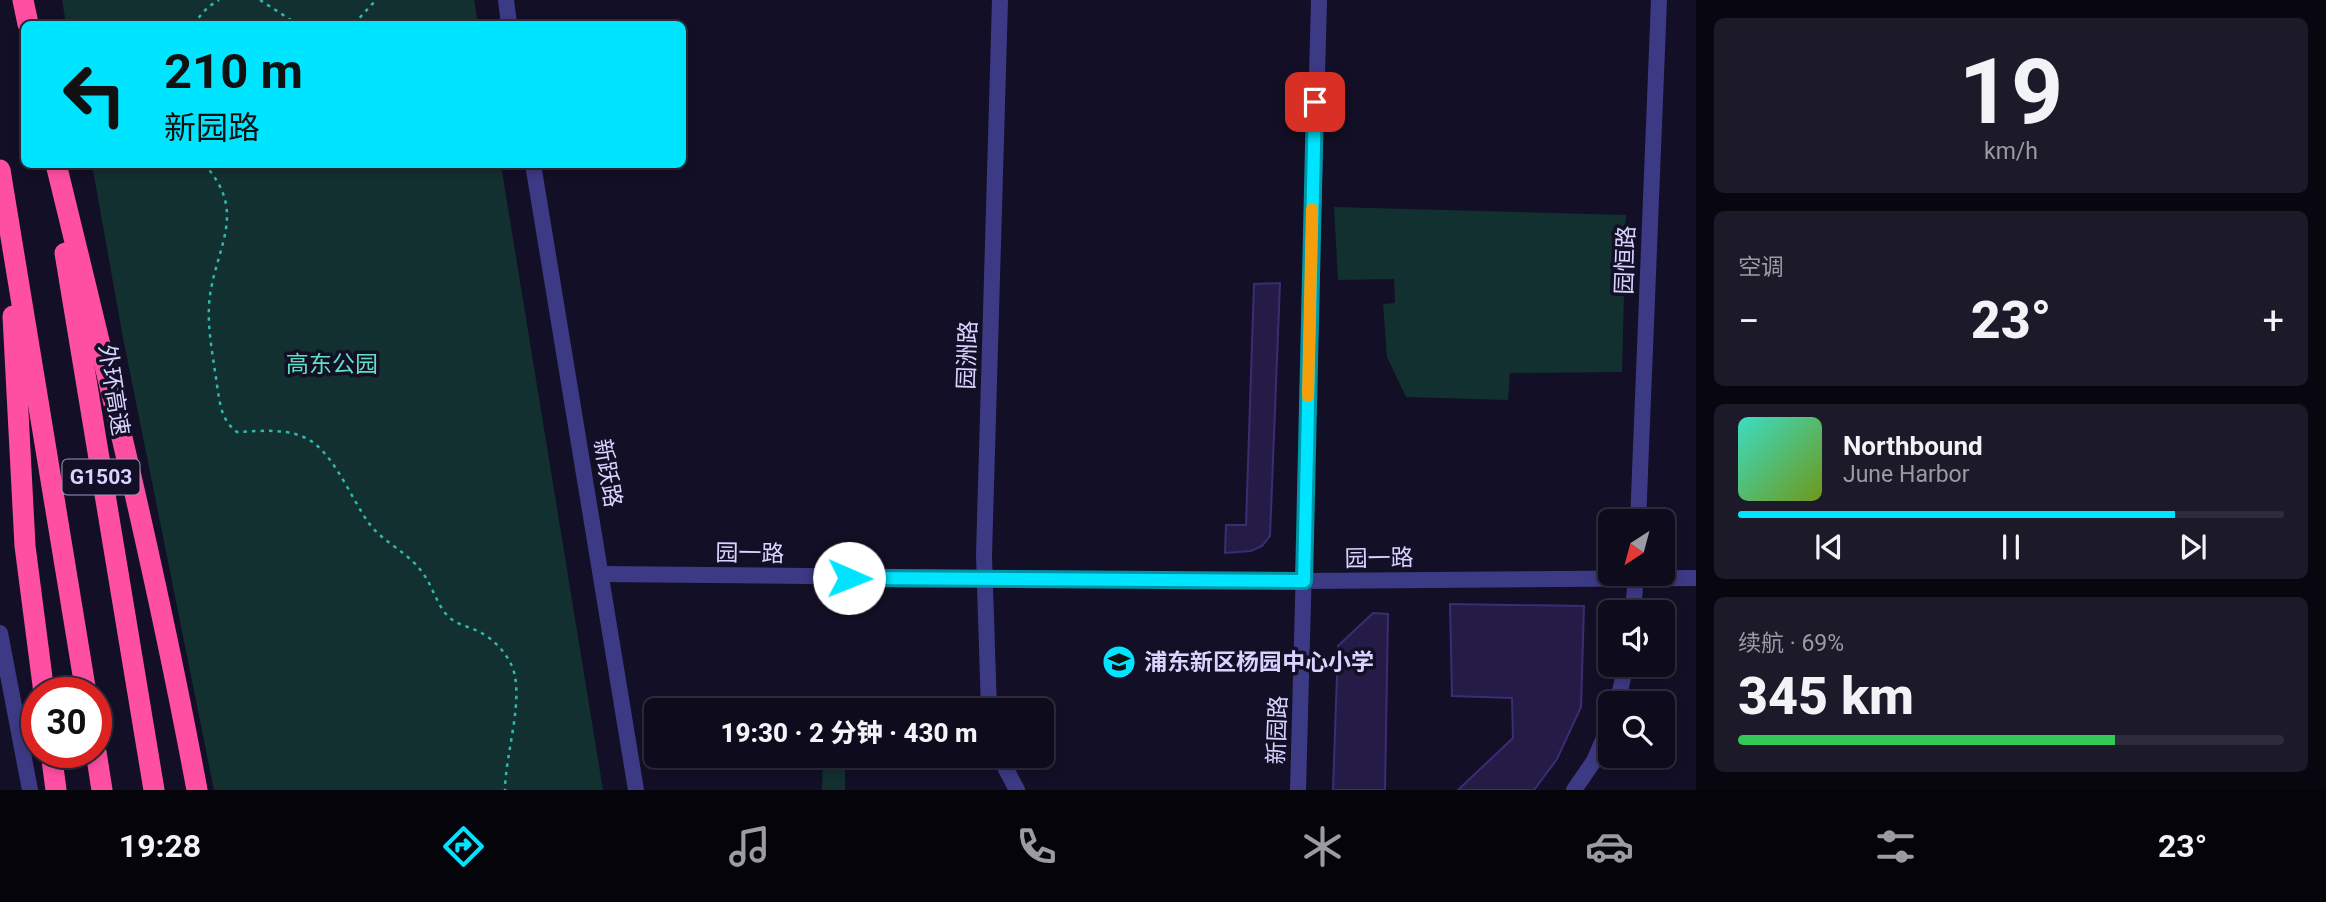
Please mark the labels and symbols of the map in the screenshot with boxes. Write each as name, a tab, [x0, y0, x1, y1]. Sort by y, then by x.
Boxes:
pin	[1285, 72, 1345, 132]
street label: 园恒路	[1611, 225, 1640, 295]
street label: 园洲路	[953, 320, 982, 390]
street label: 外环高速	[93, 343, 134, 438]
park label: 高东公园	[286, 351, 378, 378]
street label: 新跃路	[588, 437, 627, 509]
road number: G1503	[62, 460, 140, 494]
north arrow	[1598, 509, 1675, 586]
street label: 园一路	[715, 539, 785, 568]
position arrow	[812, 541, 886, 615]
street label: 园一路	[1344, 544, 1414, 573]
school or university icon: 浦东新区杨园中心小学	[1100, 643, 1138, 681]
place label: 浦东新区杨园中心小学	[1144, 649, 1374, 676]
speed limit sign: 30	[21, 677, 112, 768]
street label: 新园路	[1263, 695, 1292, 765]

